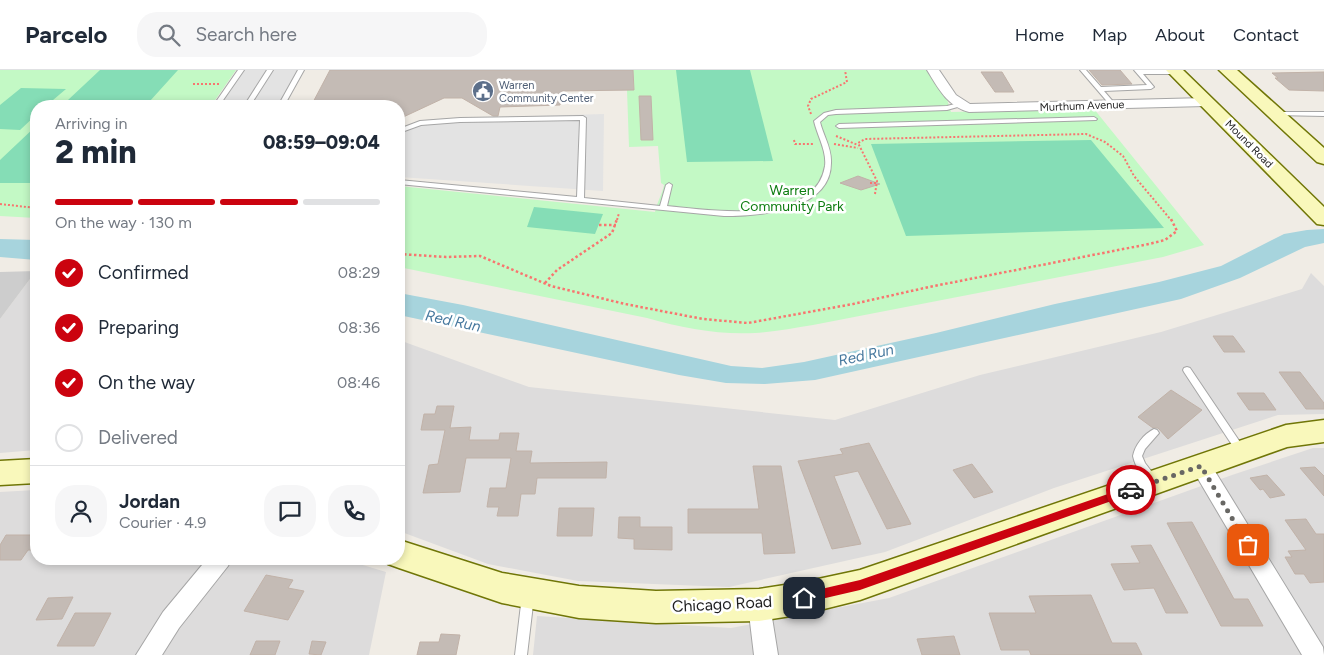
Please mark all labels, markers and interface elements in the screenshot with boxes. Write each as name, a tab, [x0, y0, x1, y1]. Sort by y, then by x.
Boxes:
search box	[137, 12, 487, 57]
text: Parcelo	[25, 20, 107, 49]
icon: search	[155, 21, 183, 49]
text: Search here	[195, 23, 297, 46]
text: Home	[1015, 24, 1064, 46]
text: Map	[1092, 24, 1127, 46]
text: About	[1155, 24, 1205, 46]
text: Contact	[1233, 24, 1299, 46]
public building icon: Warren Community Center	[471, 79, 495, 103]
place label: Warren Community Center	[499, 79, 594, 105]
street label: Murthum Avenue	[1039, 98, 1125, 114]
text: Arriving in	[55, 114, 127, 133]
street label: Mound Road	[1222, 117, 1276, 171]
text: 08:59–09:04	[263, 131, 380, 154]
text: 2 min	[55, 133, 137, 171]
park label: Warren Community Park	[740, 182, 844, 215]
text: On the way · 130 m	[55, 213, 192, 232]
icon: check	[55, 259, 83, 287]
text: Confirmed	[98, 261, 189, 284]
text: 08:29	[338, 263, 380, 282]
water label: Red Run	[424, 306, 482, 336]
icon: check	[55, 314, 83, 342]
text: Preparing	[98, 316, 179, 339]
text: 08:36	[338, 318, 380, 337]
water label: Red Run	[837, 340, 895, 370]
icon: check	[55, 369, 83, 397]
text: On the way	[98, 371, 195, 394]
text: 08:46	[337, 373, 380, 392]
text: Delivered	[98, 426, 178, 449]
courier	[1106, 465, 1156, 515]
icon: car	[1117, 476, 1145, 504]
button: person	[55, 485, 107, 537]
button: chat	[264, 485, 316, 537]
button: phone	[328, 485, 380, 537]
text: Jordan	[119, 490, 180, 513]
text: Courier · 4.9	[119, 513, 206, 532]
pin	[1227, 524, 1269, 566]
icon: bag	[1234, 531, 1262, 559]
pin	[783, 577, 825, 619]
icon: home	[790, 584, 818, 612]
street label: Chicago Road	[671, 592, 773, 616]

